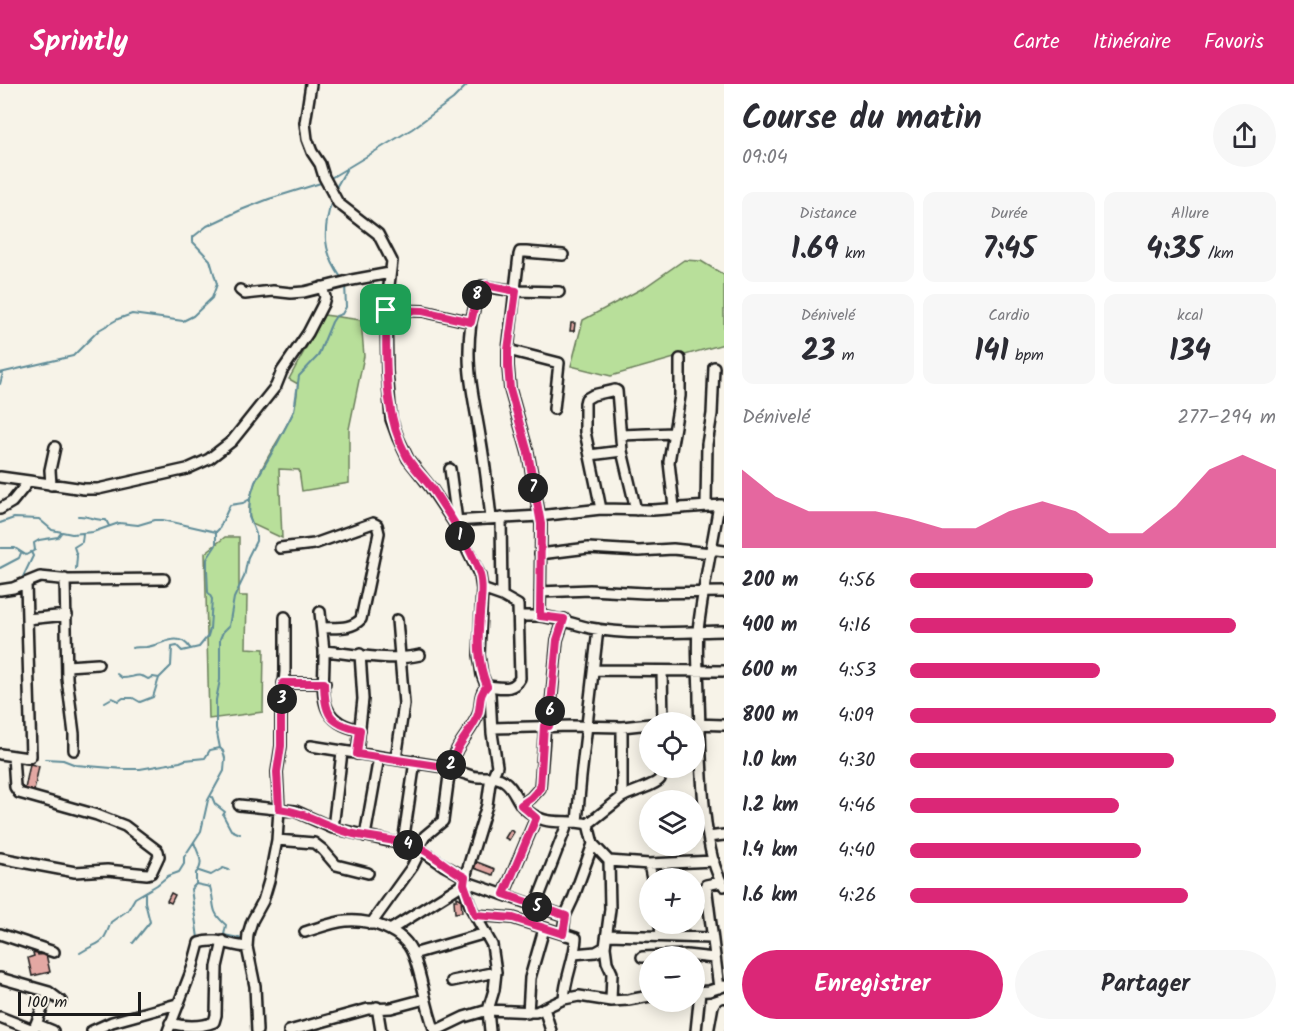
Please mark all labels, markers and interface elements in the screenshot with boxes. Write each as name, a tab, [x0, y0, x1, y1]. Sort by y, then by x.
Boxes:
text: Sprintly	[30, 20, 128, 65]
text: Carte	[1013, 26, 1060, 59]
text: Itinéraire	[1093, 26, 1171, 59]
text: Favoris	[1204, 26, 1264, 59]
text: Course du matin	[742, 93, 982, 146]
button: share	[1213, 104, 1276, 167]
text: 09:04	[742, 142, 788, 174]
text: Distance	[799, 201, 857, 226]
text: Durée	[990, 201, 1028, 226]
text: Allure	[1171, 201, 1209, 226]
text: 1.69	[791, 226, 838, 274]
text: 7:45	[982, 226, 1036, 274]
text: 4:35	[1146, 226, 1202, 274]
text: km	[838, 241, 865, 266]
text: /km	[1202, 241, 1234, 266]
pin: 8	[462, 280, 492, 310]
text: 8	[472, 282, 482, 307]
pin	[360, 284, 411, 335]
icon: arrive	[369, 293, 402, 326]
text: Dénivelé	[801, 303, 855, 328]
text: Cardio	[988, 303, 1030, 328]
text: kcal	[1177, 303, 1203, 328]
text: 23	[801, 328, 835, 376]
text: 141	[974, 328, 1009, 376]
text: 134	[1169, 328, 1211, 376]
text: m	[835, 343, 855, 368]
text: bpm	[1009, 343, 1044, 368]
text: Dénivelé	[742, 402, 810, 434]
text: 277–294 m	[1177, 402, 1276, 434]
pin: 7	[518, 473, 548, 503]
text: 7	[529, 475, 537, 500]
pin: 1	[445, 521, 475, 551]
text: 1	[458, 523, 462, 548]
text: 200 m	[742, 565, 798, 597]
text: 4:56	[838, 565, 876, 597]
text: 400 m	[742, 610, 798, 642]
text: 4:16	[838, 610, 871, 642]
text: 600 m	[742, 655, 797, 687]
text: 4:53	[838, 655, 876, 687]
pin: 3	[267, 684, 297, 714]
text: 3	[278, 686, 286, 711]
pin: 6	[535, 696, 565, 726]
text: 6	[546, 698, 554, 723]
text: 800 m	[742, 700, 798, 732]
text: 4:09	[838, 700, 874, 732]
map controls	[639, 712, 705, 1012]
button: locate	[639, 712, 705, 778]
text: 1.0 km	[742, 745, 797, 777]
text: 4:30	[838, 745, 875, 777]
pin: 2	[436, 750, 466, 780]
text: 2	[446, 752, 456, 777]
button: layers	[639, 790, 705, 856]
text: 1.2 km	[742, 790, 798, 822]
text: 4:46	[838, 790, 876, 822]
pin: 4	[393, 830, 423, 860]
text: 4	[404, 832, 412, 857]
text: 1.4 km	[742, 835, 798, 867]
text: 4:40	[838, 835, 875, 867]
button: +	[639, 868, 705, 934]
text: 1.6 km	[742, 880, 798, 912]
text: 4:26	[838, 880, 877, 912]
pin: 5	[522, 892, 552, 922]
text: 5	[533, 894, 541, 919]
button: −	[639, 946, 705, 1012]
button: Enregistrer	[742, 950, 1003, 1019]
button: Partager	[1015, 950, 1276, 1019]
scale bar	[18, 989, 141, 1016]
text: 100 m	[27, 990, 67, 1015]

